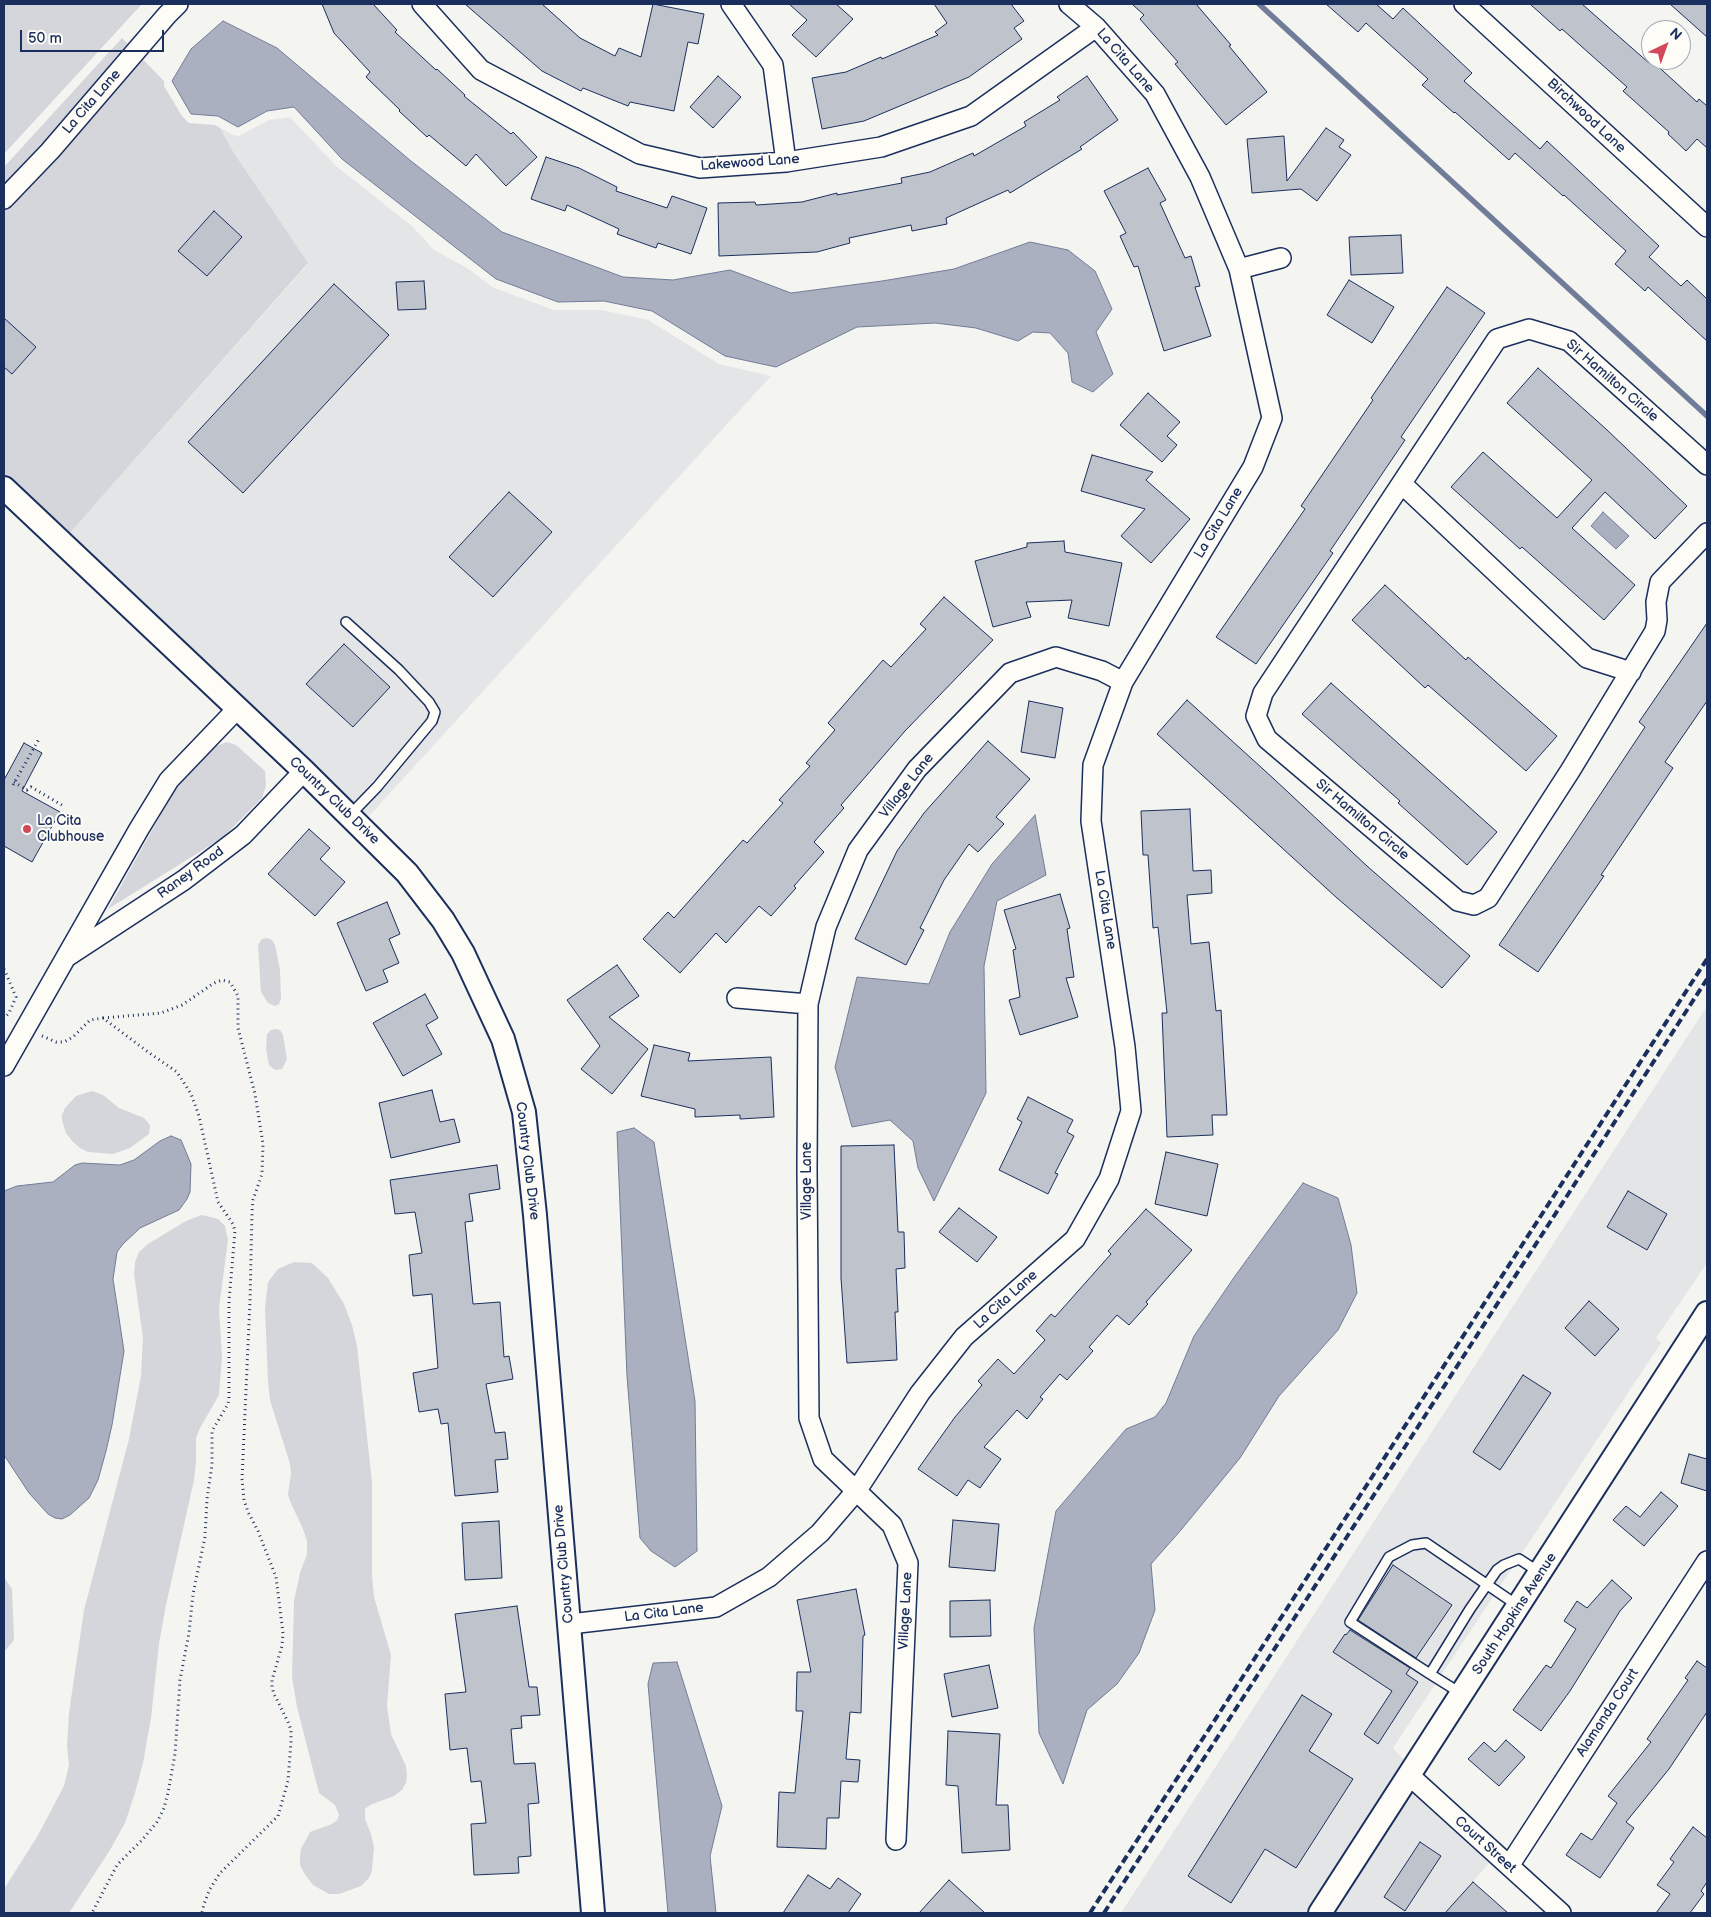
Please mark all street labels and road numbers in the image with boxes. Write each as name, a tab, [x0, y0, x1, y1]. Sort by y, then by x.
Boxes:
street label: La Cita Lane	[1092, 25, 1158, 97]
street label: La Cita Lane	[59, 66, 125, 138]
street label: Birchwood Lane	[1543, 75, 1629, 157]
street label: Lakewood Lane	[700, 151, 800, 175]
street label: Sir Hamilton Circle	[1562, 336, 1662, 426]
street label: La Cita Lane	[1191, 484, 1247, 562]
street label: Village Lane	[876, 750, 938, 822]
street label: Country Club Drive	[285, 754, 383, 848]
street label: Sir Hamilton Circle	[1312, 776, 1412, 864]
street label: Raney Road	[155, 843, 227, 903]
street label: La Cita Lane	[1090, 869, 1120, 951]
street label: Country Club Drive	[511, 1101, 543, 1221]
street label: Village Lane	[799, 1142, 815, 1220]
street label: La Cita Lane	[971, 1267, 1041, 1333]
street label: Country Club Drive	[550, 1504, 578, 1624]
street label: South Hopkins Avenue	[1469, 1550, 1561, 1678]
street label: Village Lane	[896, 1572, 916, 1650]
street label: La Cita Lane	[623, 1600, 705, 1626]
street label: Alamanda Court	[1573, 1666, 1643, 1760]
street label: Court Street	[1451, 1813, 1519, 1877]

